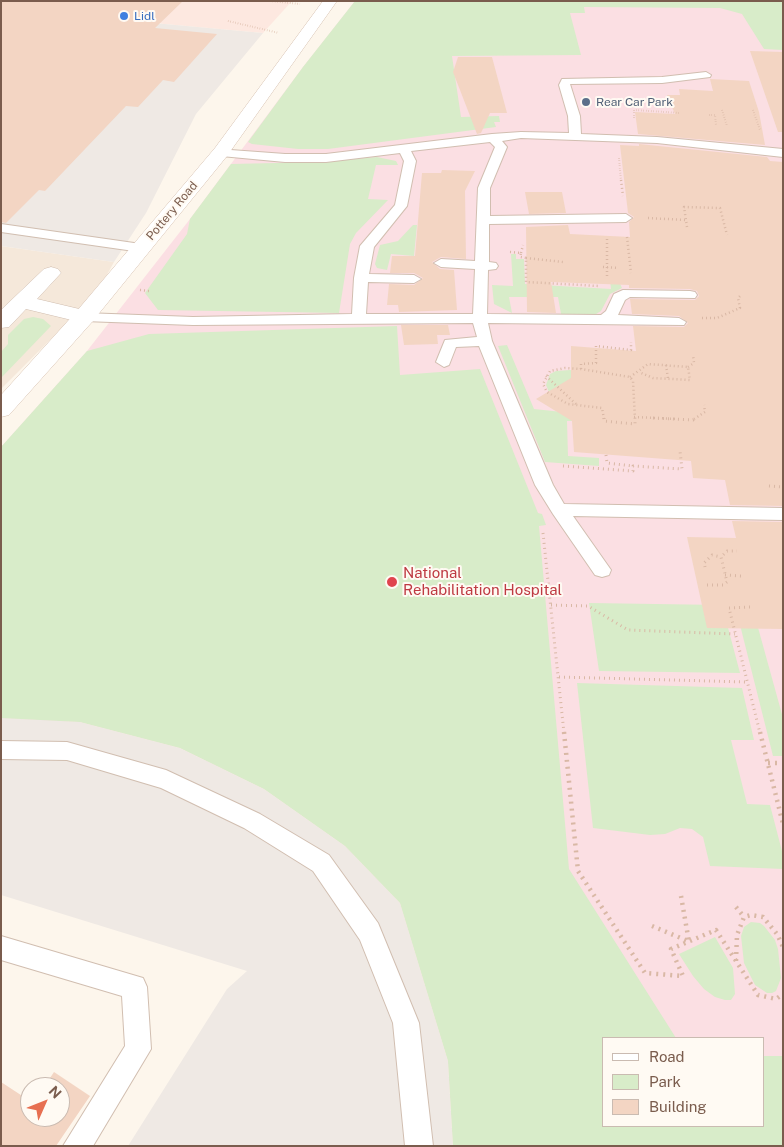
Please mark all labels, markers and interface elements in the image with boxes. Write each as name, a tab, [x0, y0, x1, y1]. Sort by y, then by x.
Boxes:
place label: Lidl	[134, 9, 155, 23]
marker: Lidl	[118, 10, 130, 22]
place label: Rear Car Park	[596, 95, 673, 109]
marker: Rear Car Park	[580, 96, 592, 108]
street label: Pottery Road	[143, 179, 201, 243]
place label: National Rehabilitation Hospital	[403, 564, 562, 599]
marker: National Rehabilitation Hospital	[385, 575, 399, 589]
legend	[602, 1037, 764, 1127]
text: Road	[649, 1048, 685, 1065]
text: Park	[649, 1073, 681, 1090]
north arrow	[20, 1077, 70, 1127]
text: N	[46, 1083, 65, 1102]
text: Building	[649, 1098, 707, 1115]

